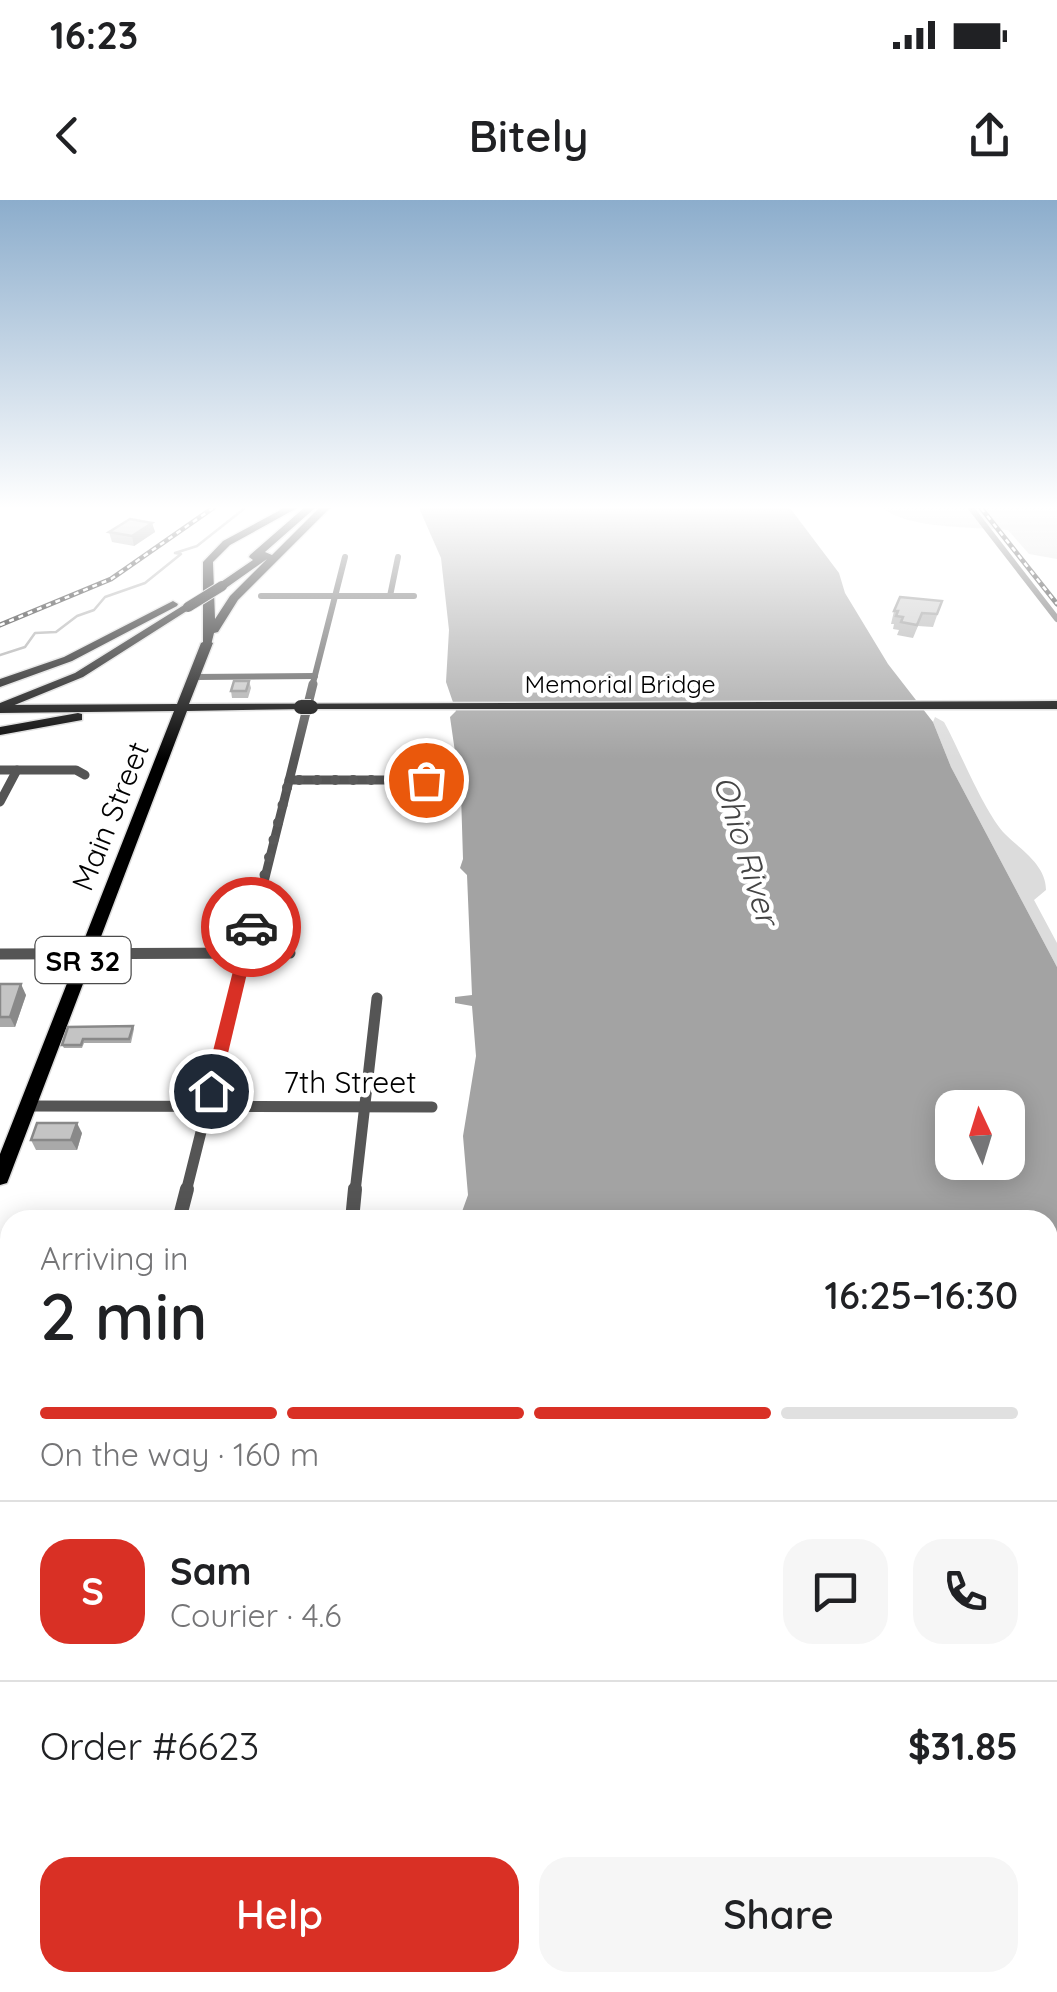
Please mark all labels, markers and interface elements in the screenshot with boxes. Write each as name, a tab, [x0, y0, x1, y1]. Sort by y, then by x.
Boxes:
text: 16:23	[50, 11, 138, 59]
text: Bitely	[468, 107, 589, 163]
icon: back	[40, 108, 95, 163]
icon: share	[962, 108, 1017, 163]
street label: Memorial Bridge	[524, 668, 716, 699]
street label: Main Street	[63, 736, 157, 896]
pin	[384, 738, 469, 823]
icon: bag	[399, 753, 454, 808]
water label: Ohio River	[705, 771, 790, 933]
courier	[201, 877, 301, 977]
icon: car	[224, 900, 279, 955]
road number: SR 32	[36, 937, 130, 983]
pin	[169, 1049, 254, 1134]
street label: 7th Street	[284, 1063, 416, 1101]
icon: home	[184, 1064, 239, 1119]
north arrow	[935, 1090, 1025, 1180]
map controls	[935, 1090, 1025, 1180]
text: Arriving in	[40, 1238, 189, 1278]
text: 16:25–16:30	[824, 1271, 1018, 1319]
text: 2 min	[40, 1275, 208, 1356]
text: On the way · 160 m	[40, 1434, 319, 1474]
button: chat	[783, 1539, 888, 1644]
button: phone	[913, 1539, 1018, 1644]
text: Sam	[170, 1547, 252, 1595]
text: S	[81, 1567, 104, 1615]
text: Courier · 4.6	[170, 1595, 342, 1635]
text: Order #6623	[40, 1722, 259, 1770]
text: $31.85	[908, 1722, 1018, 1770]
button: Help	[40, 1857, 519, 1972]
button: Share	[539, 1857, 1018, 1972]

